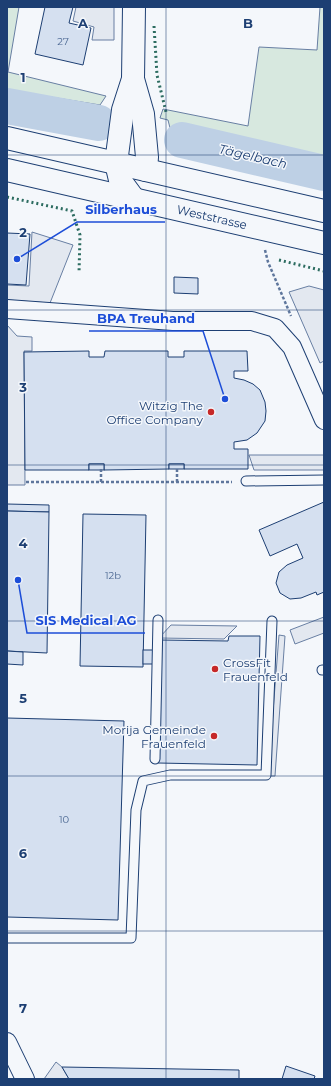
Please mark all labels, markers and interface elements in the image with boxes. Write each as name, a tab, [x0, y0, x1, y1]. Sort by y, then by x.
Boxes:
text: A	[77, 15, 89, 31]
text: B	[243, 15, 253, 31]
house number: 27	[57, 35, 69, 48]
text: 1	[20, 69, 26, 85]
water label: Tägelbach	[217, 140, 289, 172]
callout: Silberhaus	[77, 197, 165, 222]
text: Silberhaus	[85, 201, 157, 217]
street label: Weststrasse	[175, 202, 249, 232]
text: 2	[19, 224, 27, 240]
callout: BPA Treuhand	[89, 306, 203, 331]
text: BPA Treuhand	[97, 310, 195, 326]
text: 3	[18, 379, 27, 395]
place label: Witzig The Office Company	[106, 398, 203, 427]
marker: Witzig The Office Company	[206, 407, 216, 417]
text: 4	[19, 535, 28, 551]
house number: 12b	[105, 569, 121, 582]
callout: SIS Medical AG	[27, 608, 145, 633]
text: SIS Medical AG	[35, 612, 137, 628]
place label: CrossFit Frauenfeld	[223, 655, 288, 684]
marker: CrossFit Frauenfeld	[210, 664, 220, 674]
text: 5	[19, 690, 27, 706]
place label: Morija Gemeinde Frauenfeld	[102, 722, 206, 751]
marker: Morija Gemeinde Frauenfeld	[209, 731, 219, 741]
house number: 10	[59, 813, 69, 826]
text: 6	[19, 845, 28, 861]
text: 7	[19, 1000, 27, 1016]

